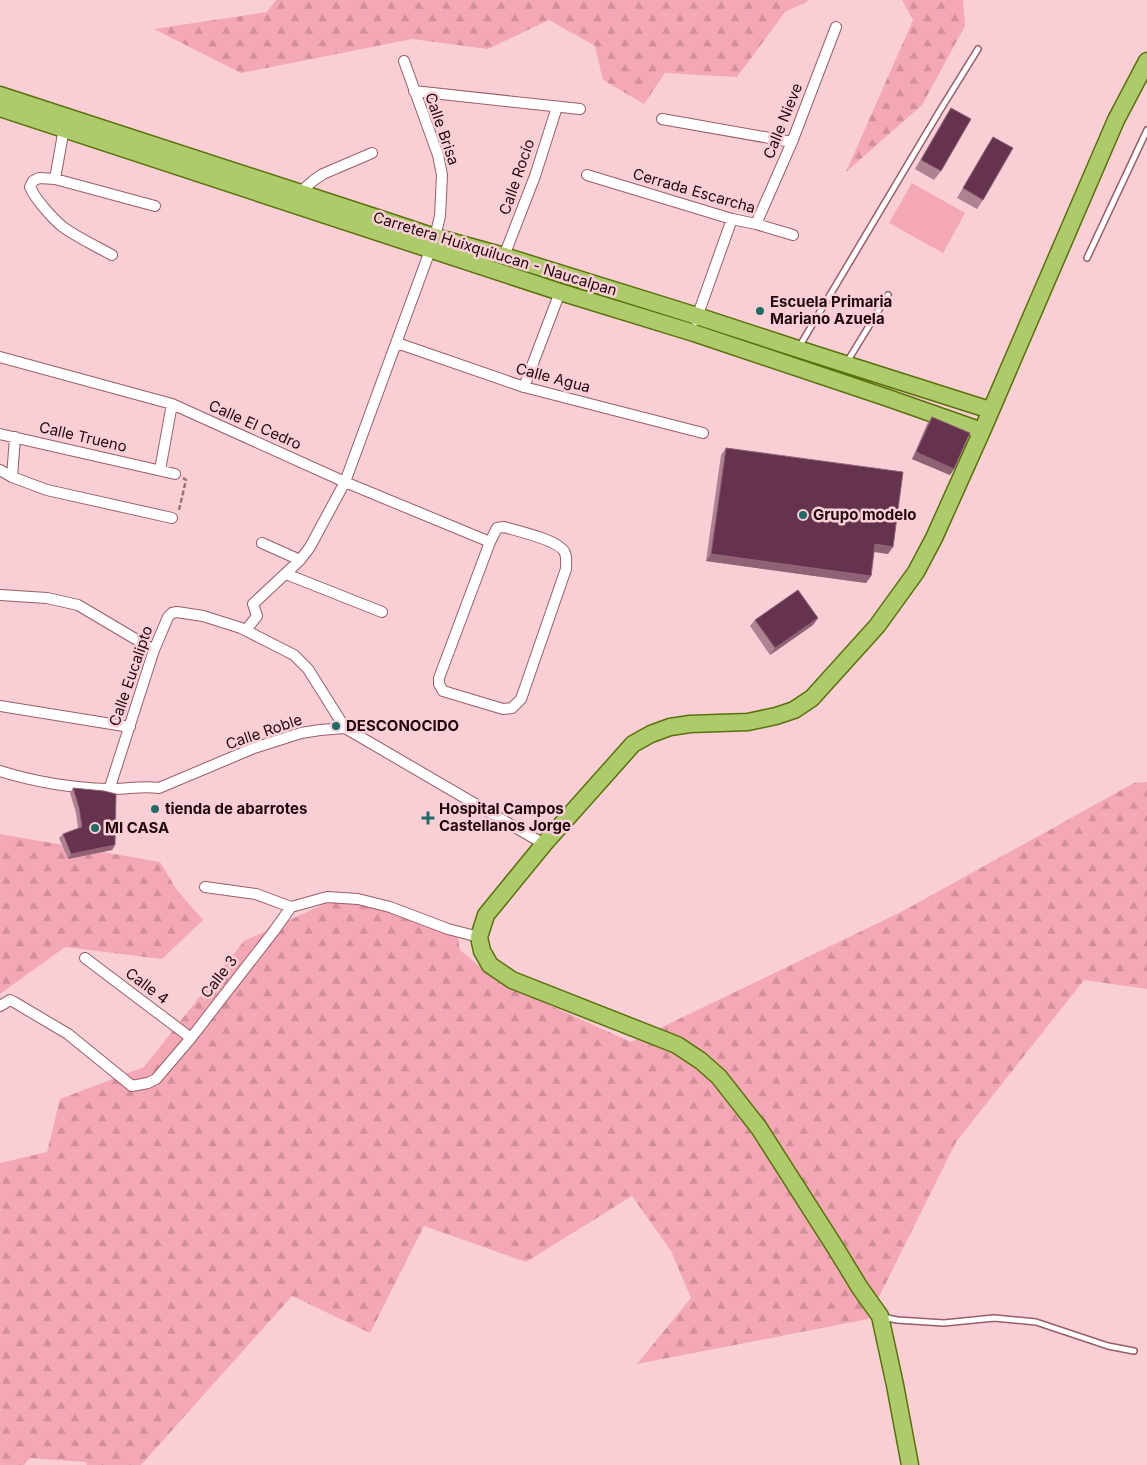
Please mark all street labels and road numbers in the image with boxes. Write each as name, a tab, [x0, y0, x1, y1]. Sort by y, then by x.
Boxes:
street label: Calle Nieve	[759, 80, 806, 161]
street label: Calle Brisa	[421, 90, 464, 168]
street label: Calle Rocío	[495, 136, 538, 217]
street label: Cerrada Escarcha	[631, 164, 758, 217]
street label: Carretera Huixquilucan - Naucalpan	[371, 207, 619, 300]
street label: Calle Agua	[514, 358, 593, 397]
street label: Calle El Cedro	[206, 396, 305, 454]
street label: Calle Trueno	[37, 417, 129, 456]
street label: Calle Eucalipto	[104, 623, 157, 728]
street label: Calle Roble	[223, 710, 305, 753]
street label: Calle 3	[196, 952, 241, 1002]
street label: Calle 4	[122, 963, 173, 1008]

